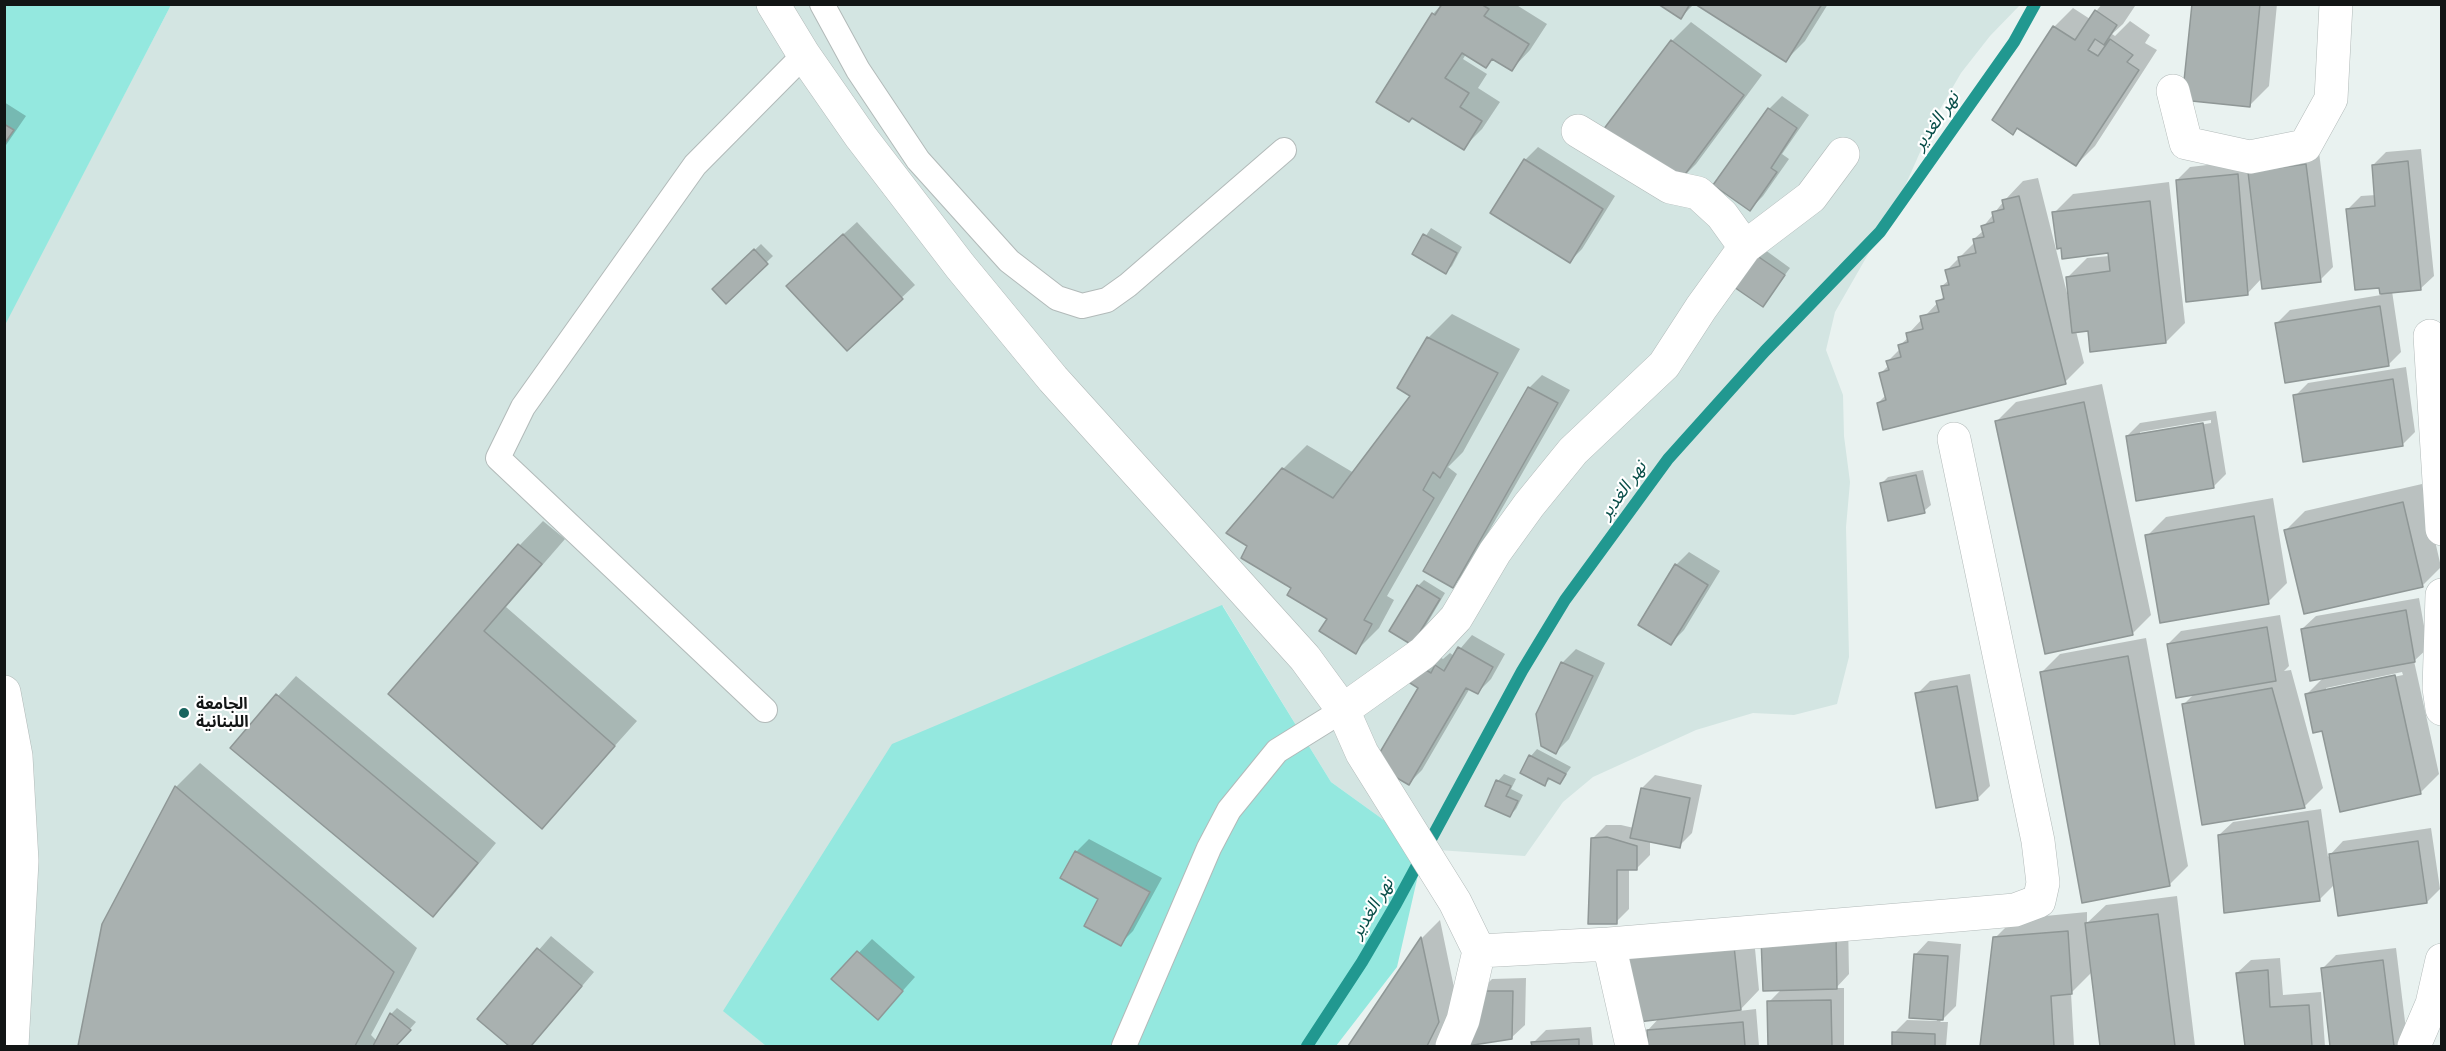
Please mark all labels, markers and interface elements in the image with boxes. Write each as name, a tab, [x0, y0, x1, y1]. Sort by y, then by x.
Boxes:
water label: نهر الغدير	[1908, 88, 1964, 154]
water label: نهر الغدير	[1595, 457, 1651, 523]
place label: الجامعة اللبنانية	[196, 694, 249, 732]
marker: الجامعة اللبنانية	[177, 706, 191, 720]
water label: نهر الغدير	[1346, 874, 1398, 942]

